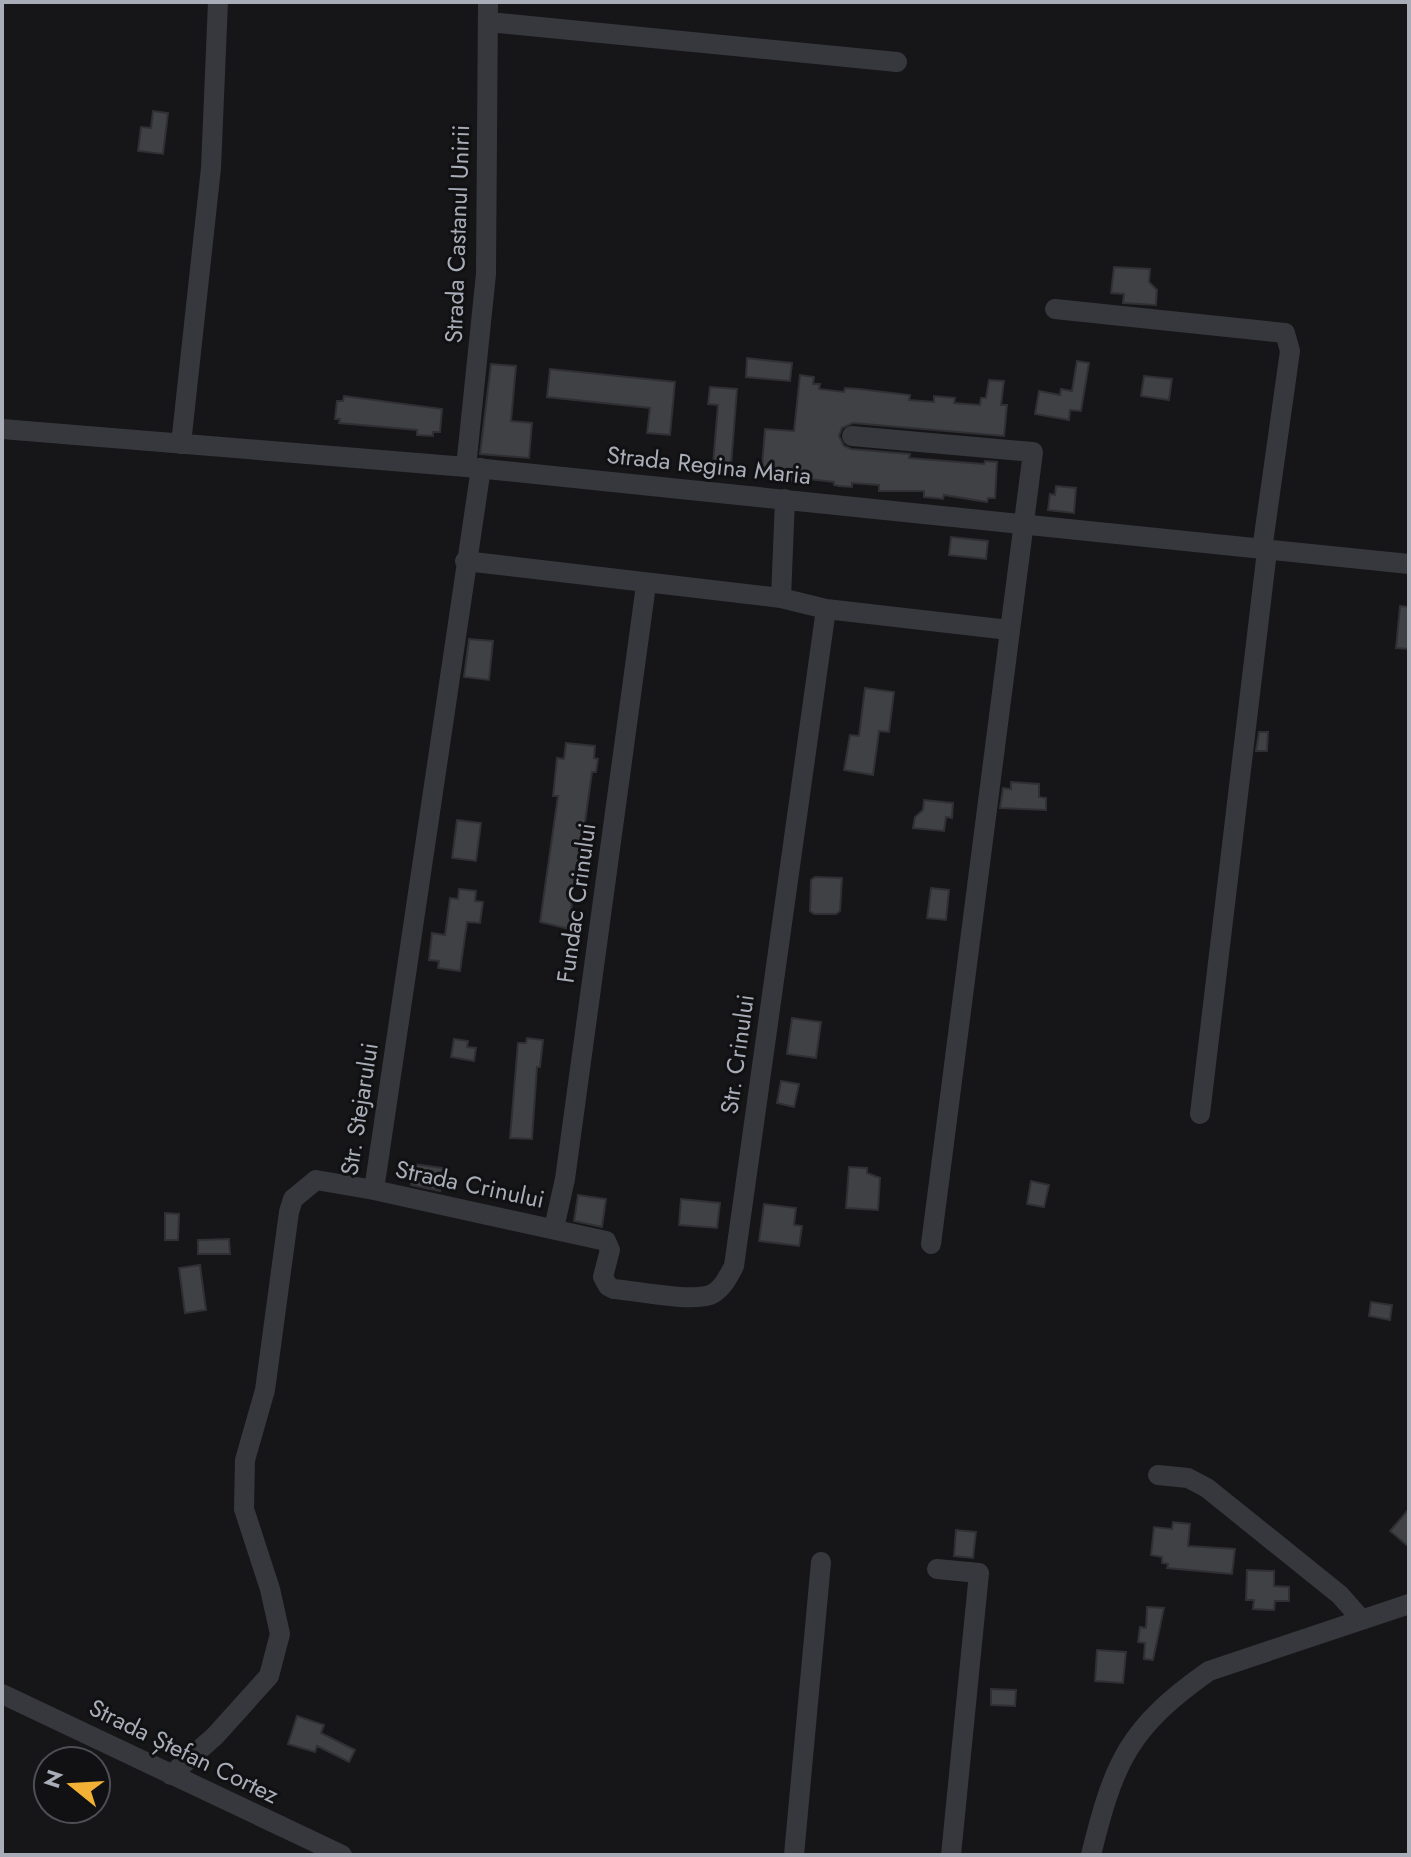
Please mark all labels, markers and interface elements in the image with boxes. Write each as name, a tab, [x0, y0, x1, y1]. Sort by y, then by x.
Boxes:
street label: Strada Castanul Unirii	[436, 124, 478, 344]
street label: Strada Regina Maria	[605, 437, 813, 493]
street label: Fundac Crinului	[547, 821, 605, 985]
street label: Str. Crinului	[711, 992, 763, 1116]
street label: Str. Stejarului	[331, 1040, 387, 1178]
street label: Strada Crinului	[392, 1151, 548, 1217]
street label: Strada Ștefan Cortez	[83, 1690, 285, 1812]
north arrow	[32, 1745, 112, 1825]
text: N	[35, 1766, 71, 1792]

